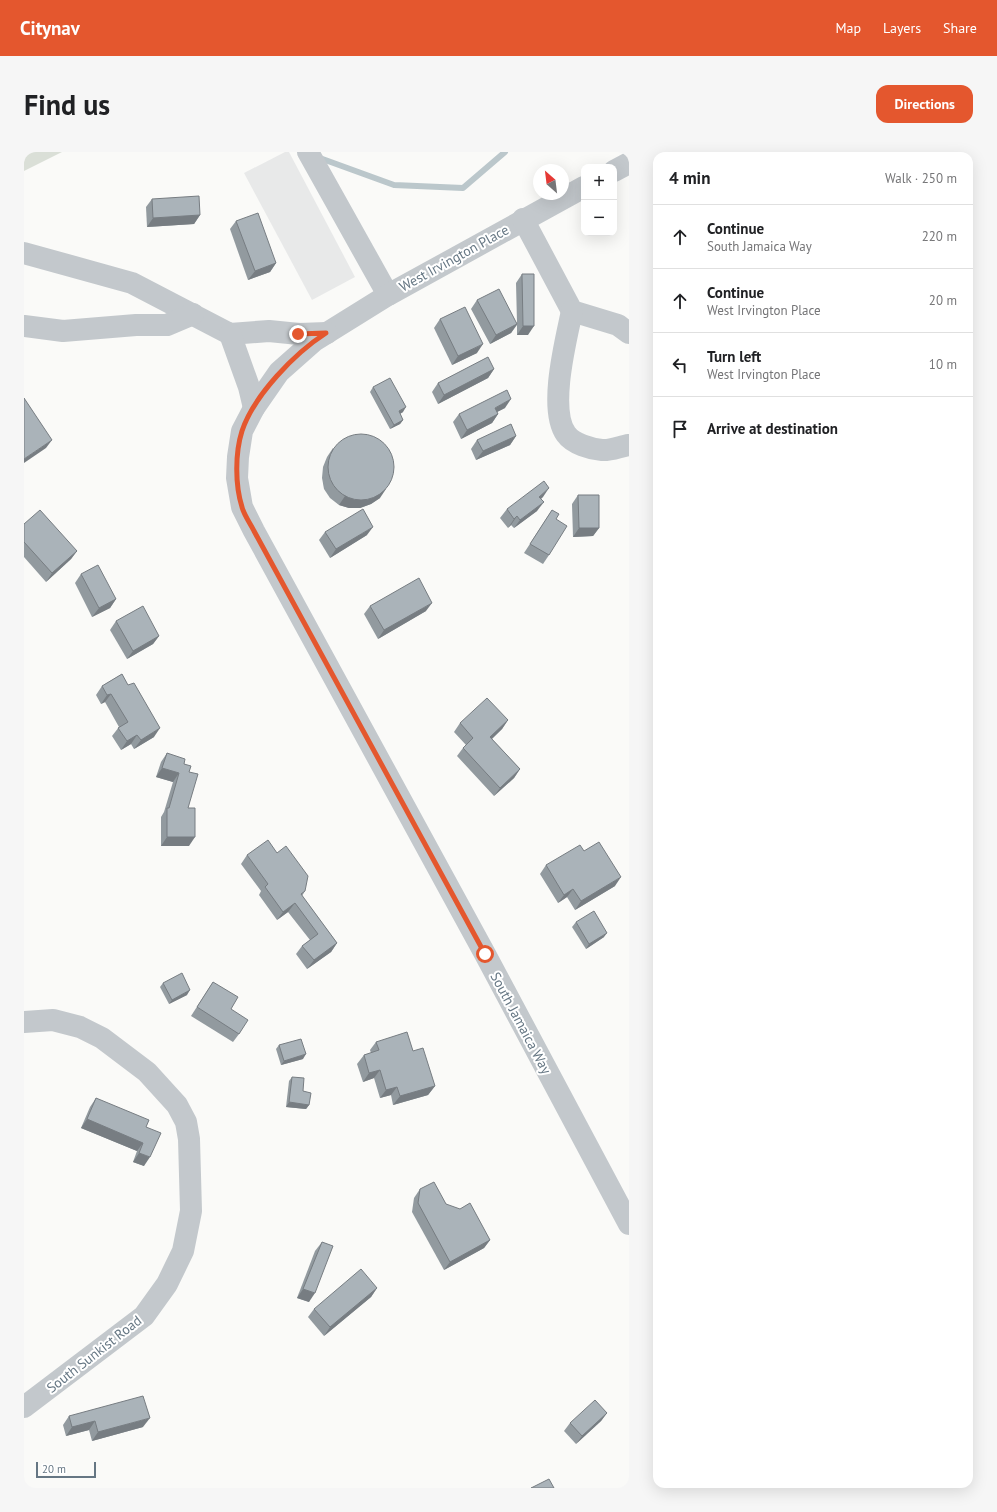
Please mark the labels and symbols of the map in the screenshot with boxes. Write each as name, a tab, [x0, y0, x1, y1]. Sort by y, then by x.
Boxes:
north arrow	[533, 164, 569, 200]
street label: West Irvington Place	[396, 220, 512, 296]
route end	[289, 325, 307, 343]
route start	[476, 945, 494, 963]
street label: South Jamaica Way	[487, 969, 556, 1077]
street label: South Sunkist Road	[43, 1311, 145, 1397]
scale bar	[36, 1460, 96, 1479]

